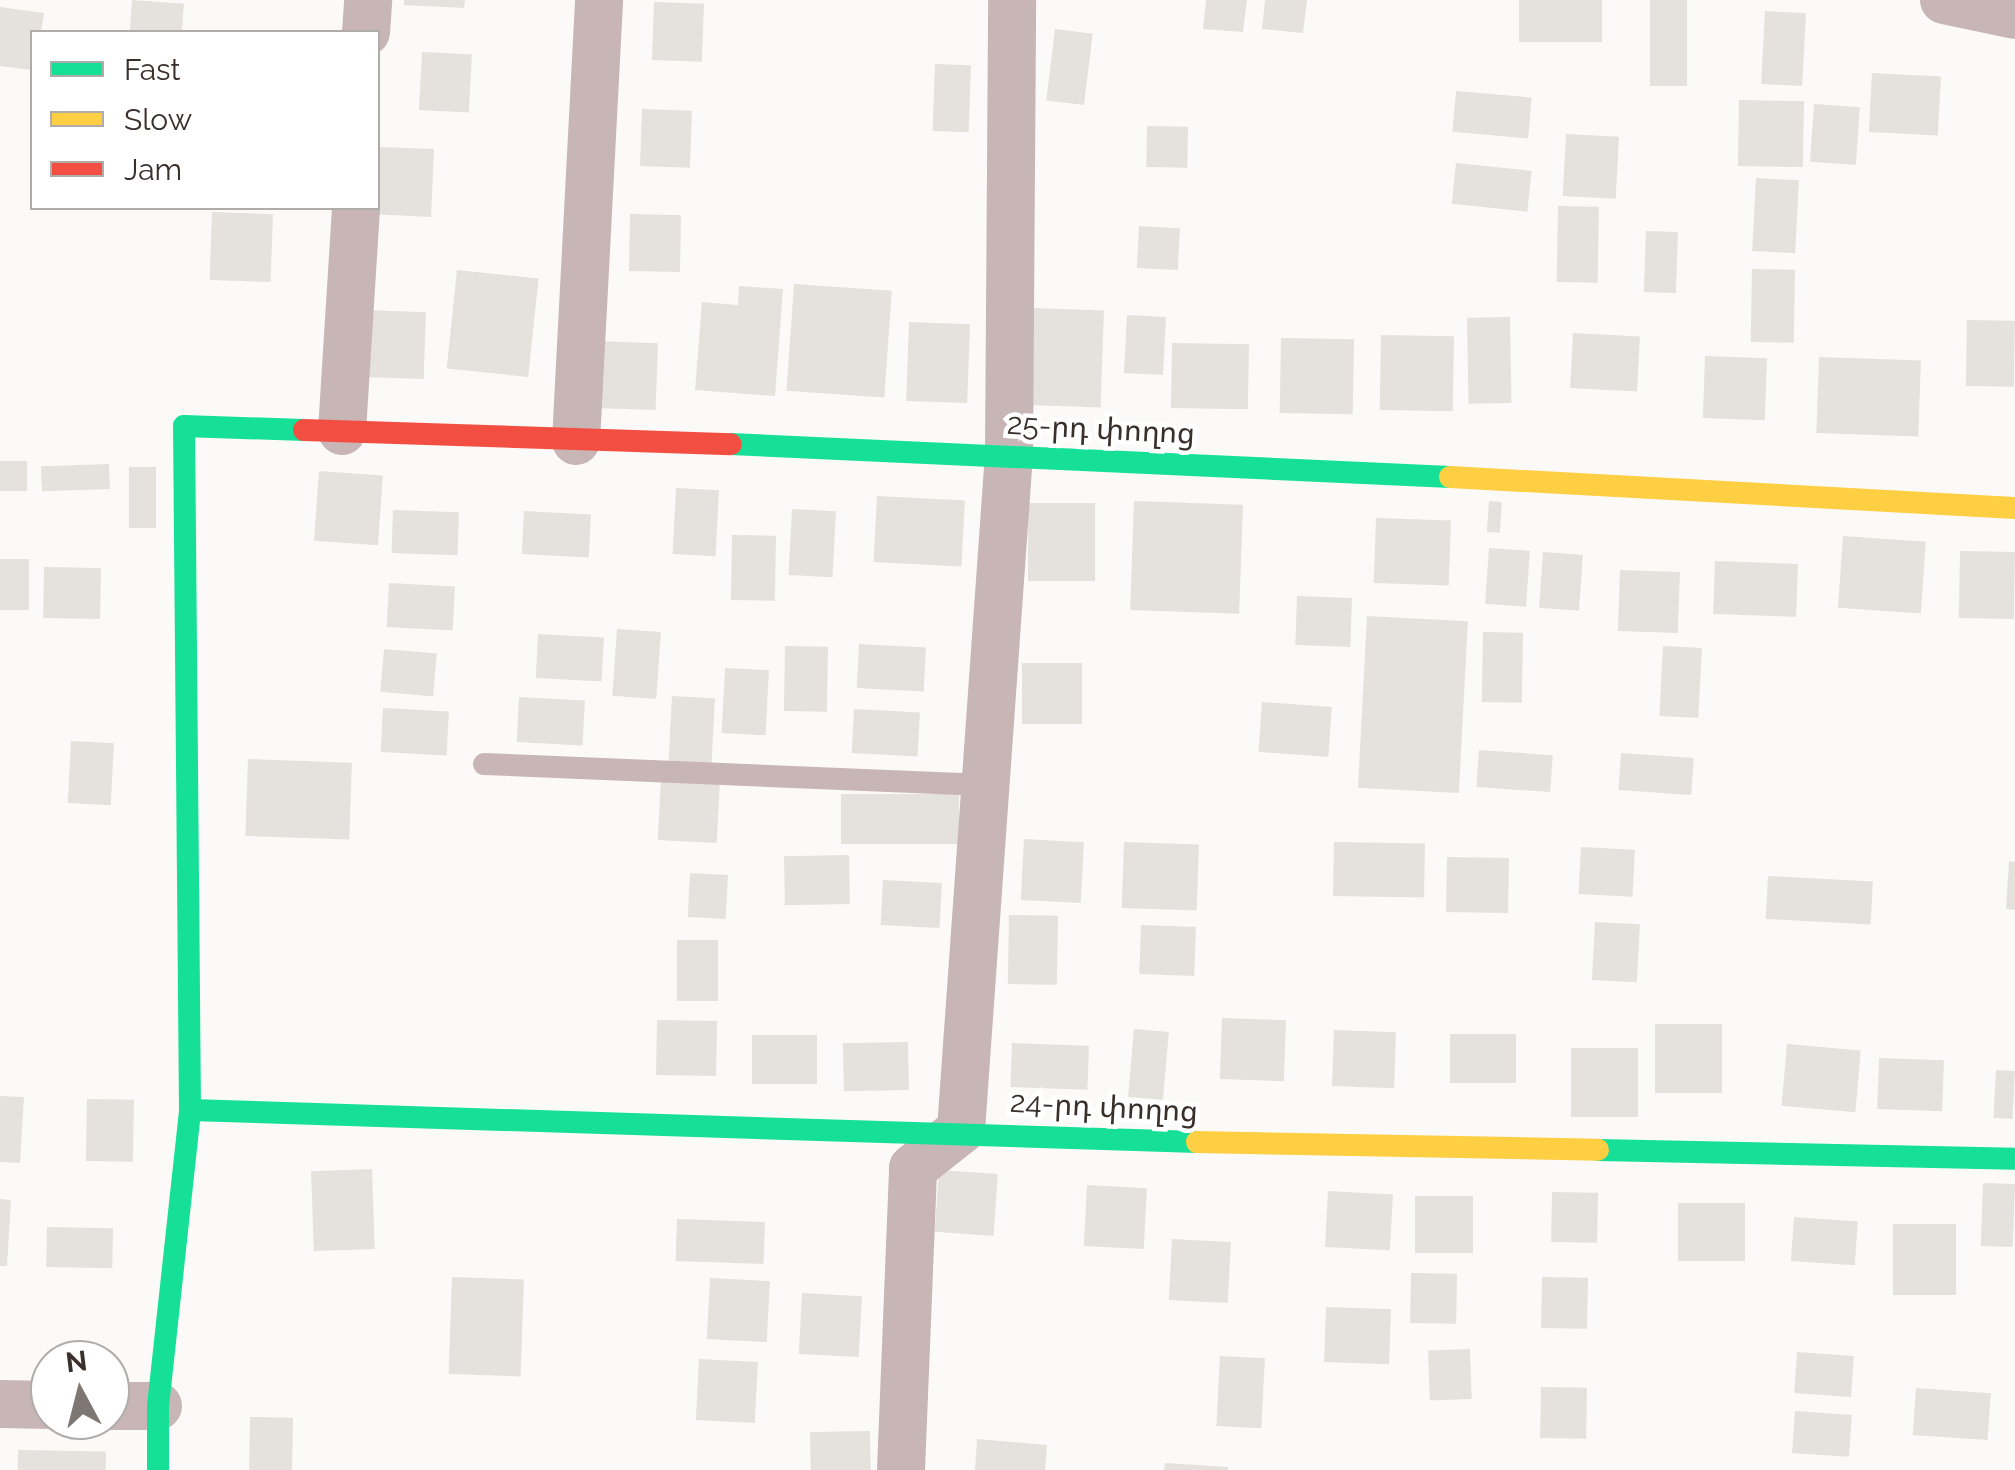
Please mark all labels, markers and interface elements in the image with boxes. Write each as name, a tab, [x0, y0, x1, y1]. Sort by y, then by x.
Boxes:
legend	[30, 30, 380, 210]
text: Fast	[124, 52, 181, 87]
text: Slow	[124, 102, 192, 137]
text: Jam	[124, 152, 182, 187]
street label: 25-րդ փողոց	[1006, 406, 1196, 452]
street label: 24-րդ փողոց	[1009, 1084, 1199, 1130]
north arrow	[30, 1340, 130, 1440]
text: N	[64, 1344, 89, 1379]

